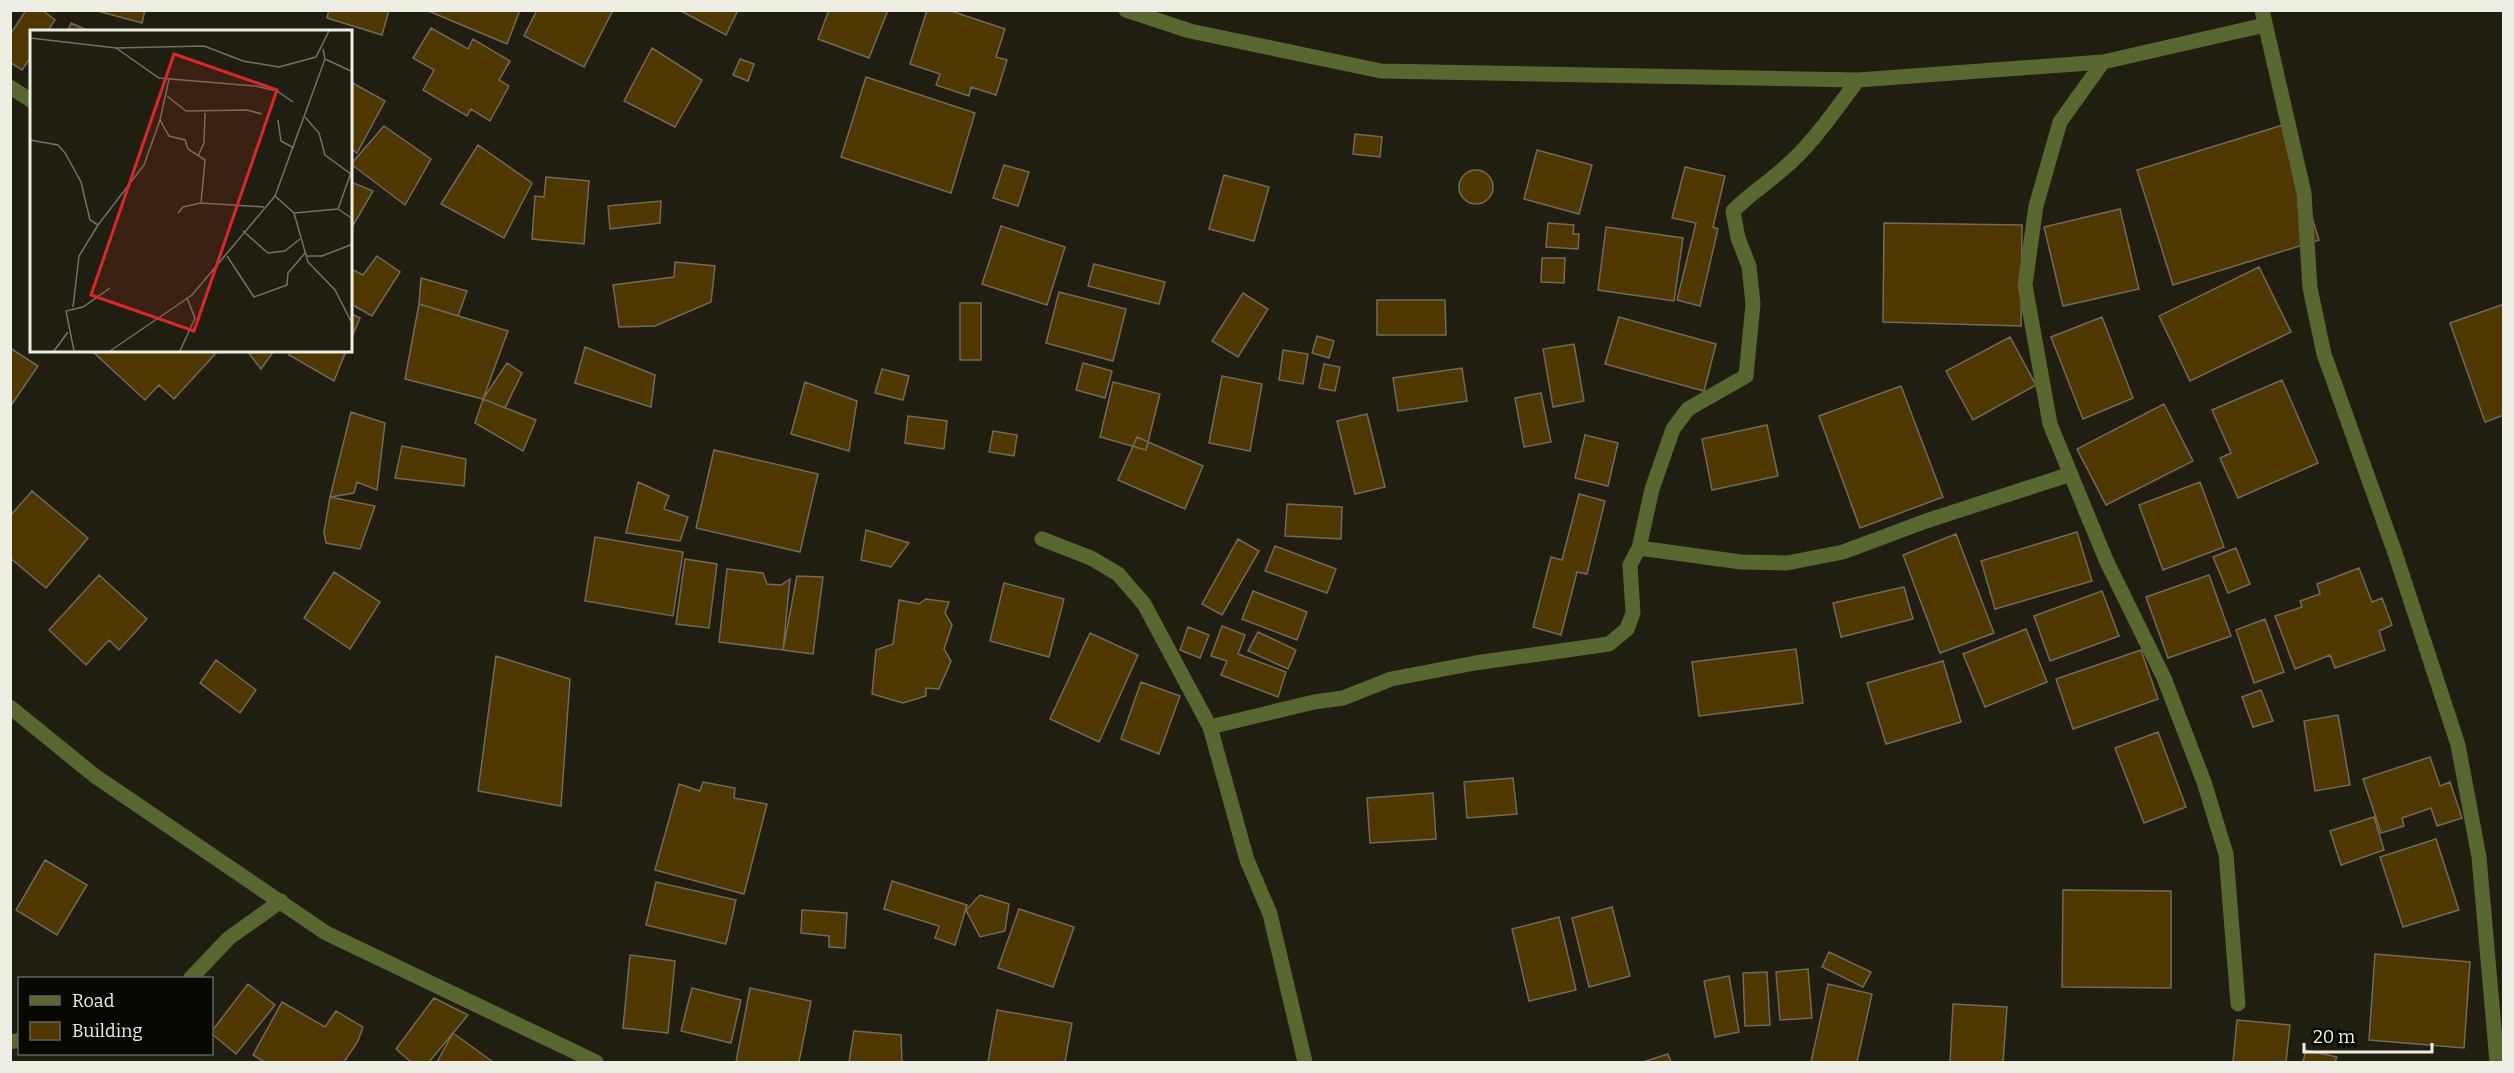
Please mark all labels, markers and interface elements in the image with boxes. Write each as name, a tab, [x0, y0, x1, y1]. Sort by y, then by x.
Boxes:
inset map	[30, 30, 352, 352]
legend	[18, 977, 213, 1055]
text: Road	[72, 990, 115, 1012]
scale bar	[2304, 1016, 2432, 1054]
text: Building	[72, 1020, 143, 1042]
text: 20 m	[2313, 1026, 2355, 1048]

